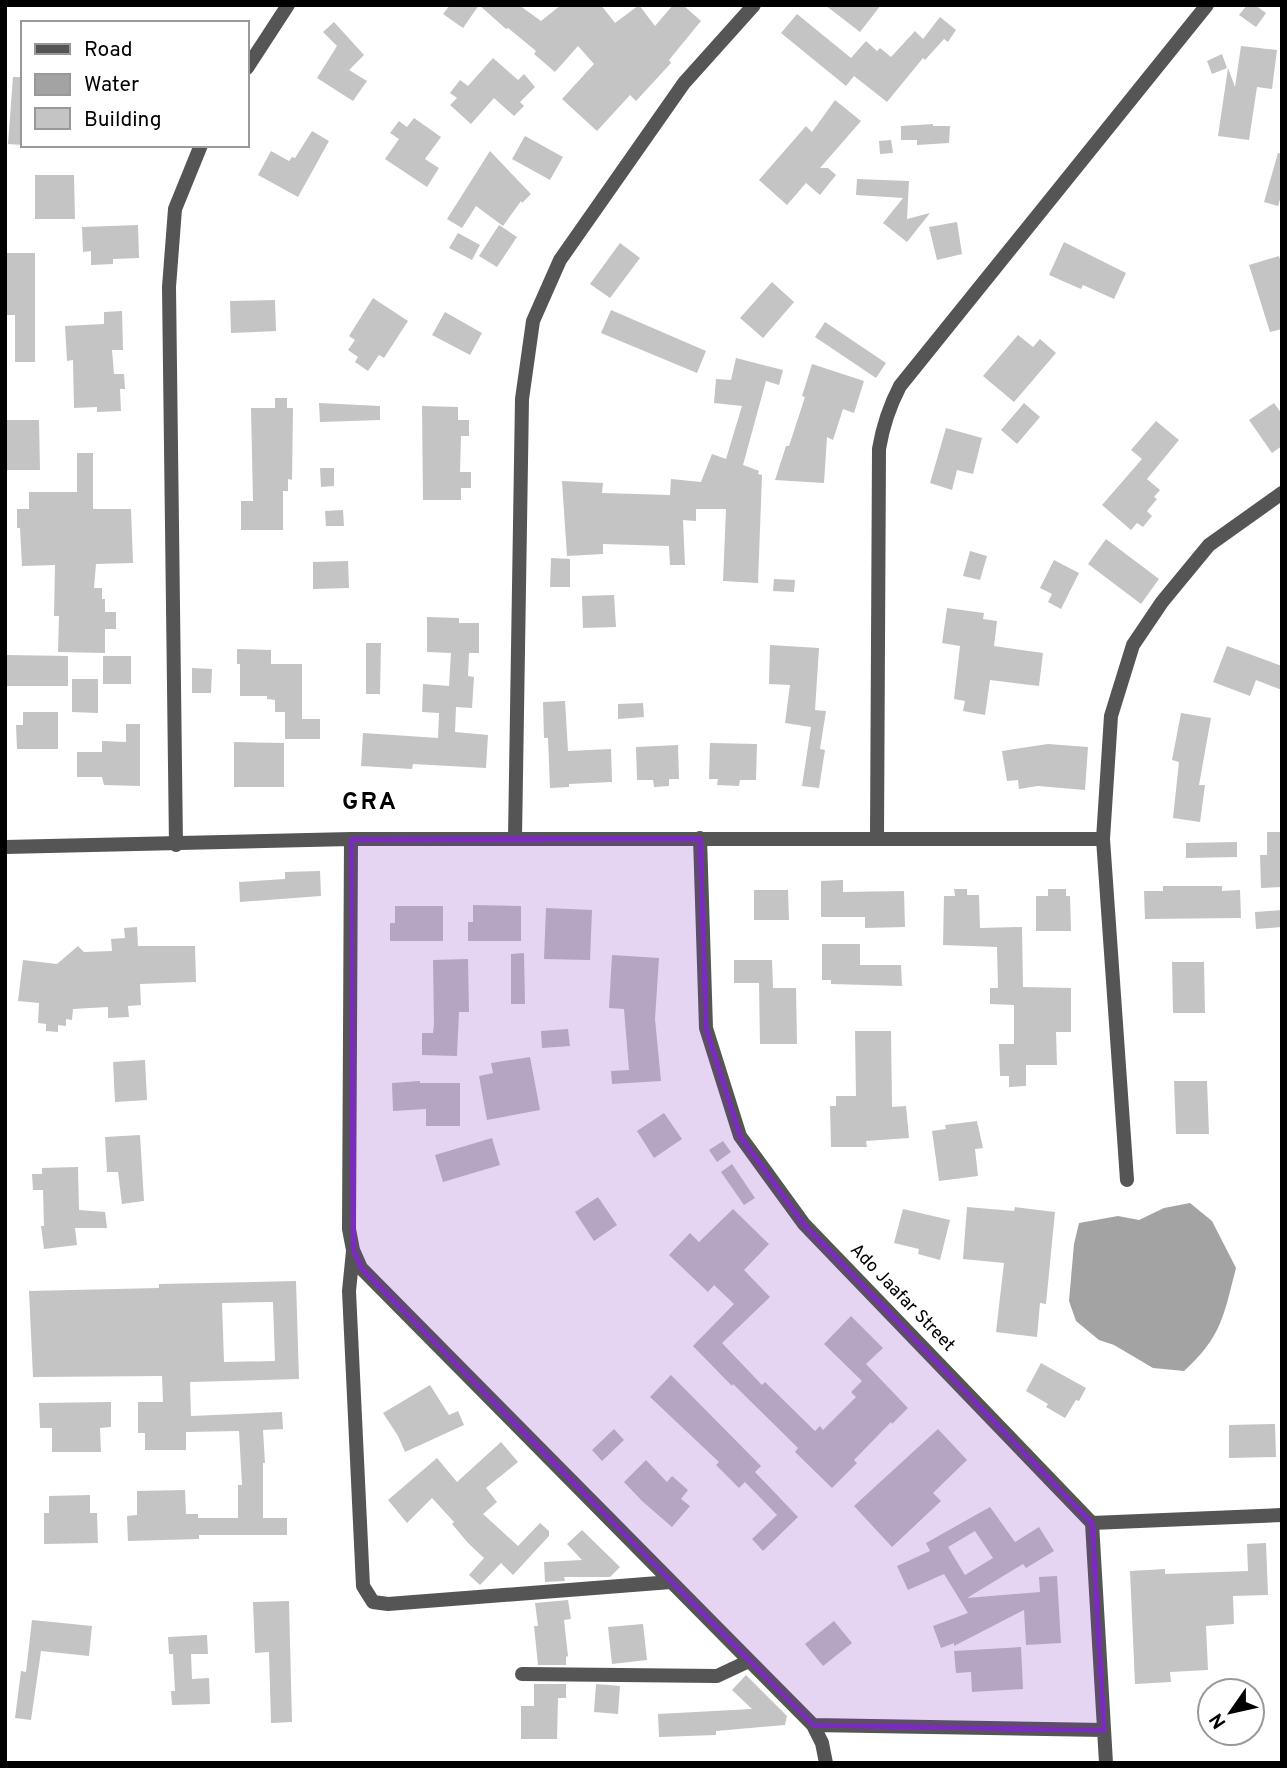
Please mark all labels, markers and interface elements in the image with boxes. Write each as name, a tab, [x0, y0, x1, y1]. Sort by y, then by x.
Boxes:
legend	[21, 21, 248, 147]
text: Road	[84, 37, 133, 64]
text: Water	[84, 72, 139, 99]
text: Building	[84, 107, 162, 134]
district label: GRA	[342, 788, 398, 818]
street label: Ado Jaafar Street	[845, 1239, 959, 1357]
north arrow	[1196, 1677, 1266, 1747]
text: N	[1205, 1708, 1232, 1733]

